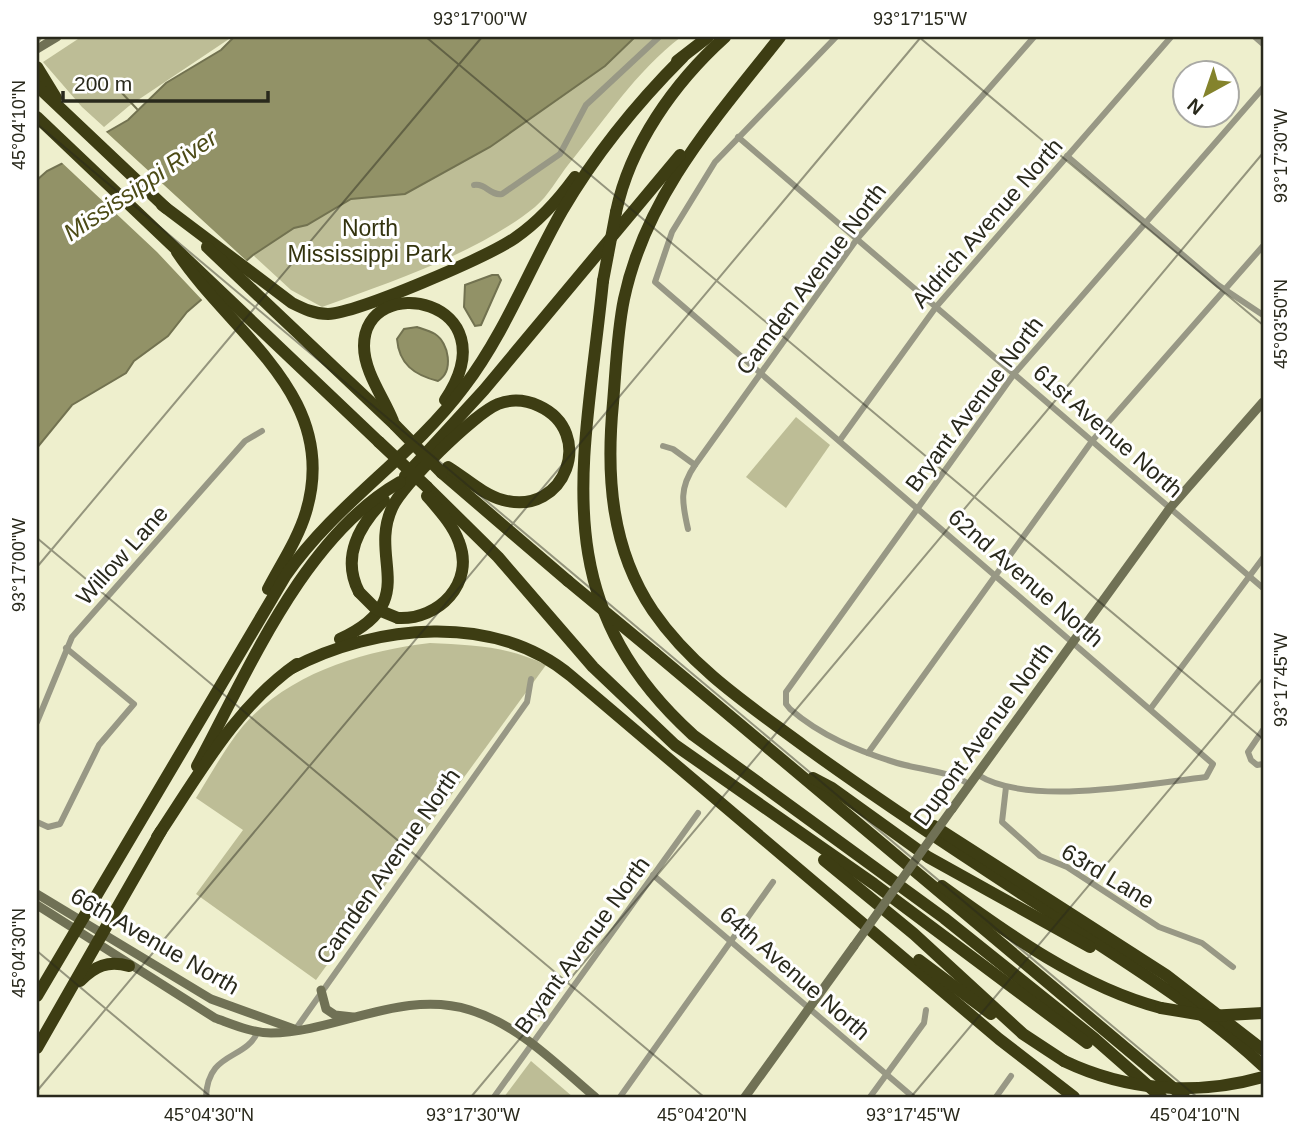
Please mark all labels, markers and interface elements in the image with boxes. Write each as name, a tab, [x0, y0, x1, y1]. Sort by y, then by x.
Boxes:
text: 93°17'00"W	[433, 9, 527, 29]
text: 93°17'15"W	[873, 9, 967, 29]
scale bar	[63, 60, 268, 104]
north arrow	[1170, 60, 1240, 130]
text: 200 m	[74, 72, 132, 95]
text: 45°04'10"N	[9, 80, 29, 170]
text: N	[1183, 94, 1207, 119]
text: 93°17'30"W	[1271, 109, 1291, 203]
water label: Mississippi River	[58, 123, 222, 246]
street label: Aldrich Avenue North	[906, 133, 1068, 313]
street label: Camden Avenue North	[731, 178, 891, 380]
park label: North Mississippi Park	[288, 215, 453, 267]
text: 45°03'50"N	[1271, 279, 1291, 369]
street label: Bryant Avenue North	[900, 312, 1048, 496]
street label: 61st Avenue North	[1028, 359, 1188, 503]
street label: Willow Lane	[71, 500, 173, 610]
street label: 62nd Avenue North	[943, 504, 1109, 652]
text: 93°17'00"W	[9, 518, 29, 612]
text: 93°17'45"W	[1271, 633, 1291, 727]
street label: Dupont Avenue North	[908, 638, 1058, 830]
street label: Camden Avenue North	[311, 763, 465, 969]
street label: 63rd Lane	[1057, 838, 1159, 914]
street label: Bryant Avenue North	[509, 852, 655, 1038]
street label: 66th Avenue North	[66, 882, 244, 1000]
street label: 64th Avenue North	[715, 901, 875, 1045]
text: 45°04'30"N	[9, 908, 29, 998]
text: 45°04'30"N	[164, 1105, 254, 1125]
text: 93°17'30"W	[426, 1105, 520, 1125]
text: 45°04'20"N	[657, 1105, 747, 1125]
text: 93°17'45"W	[866, 1105, 960, 1125]
text: 45°04'10"N	[1150, 1105, 1240, 1125]

